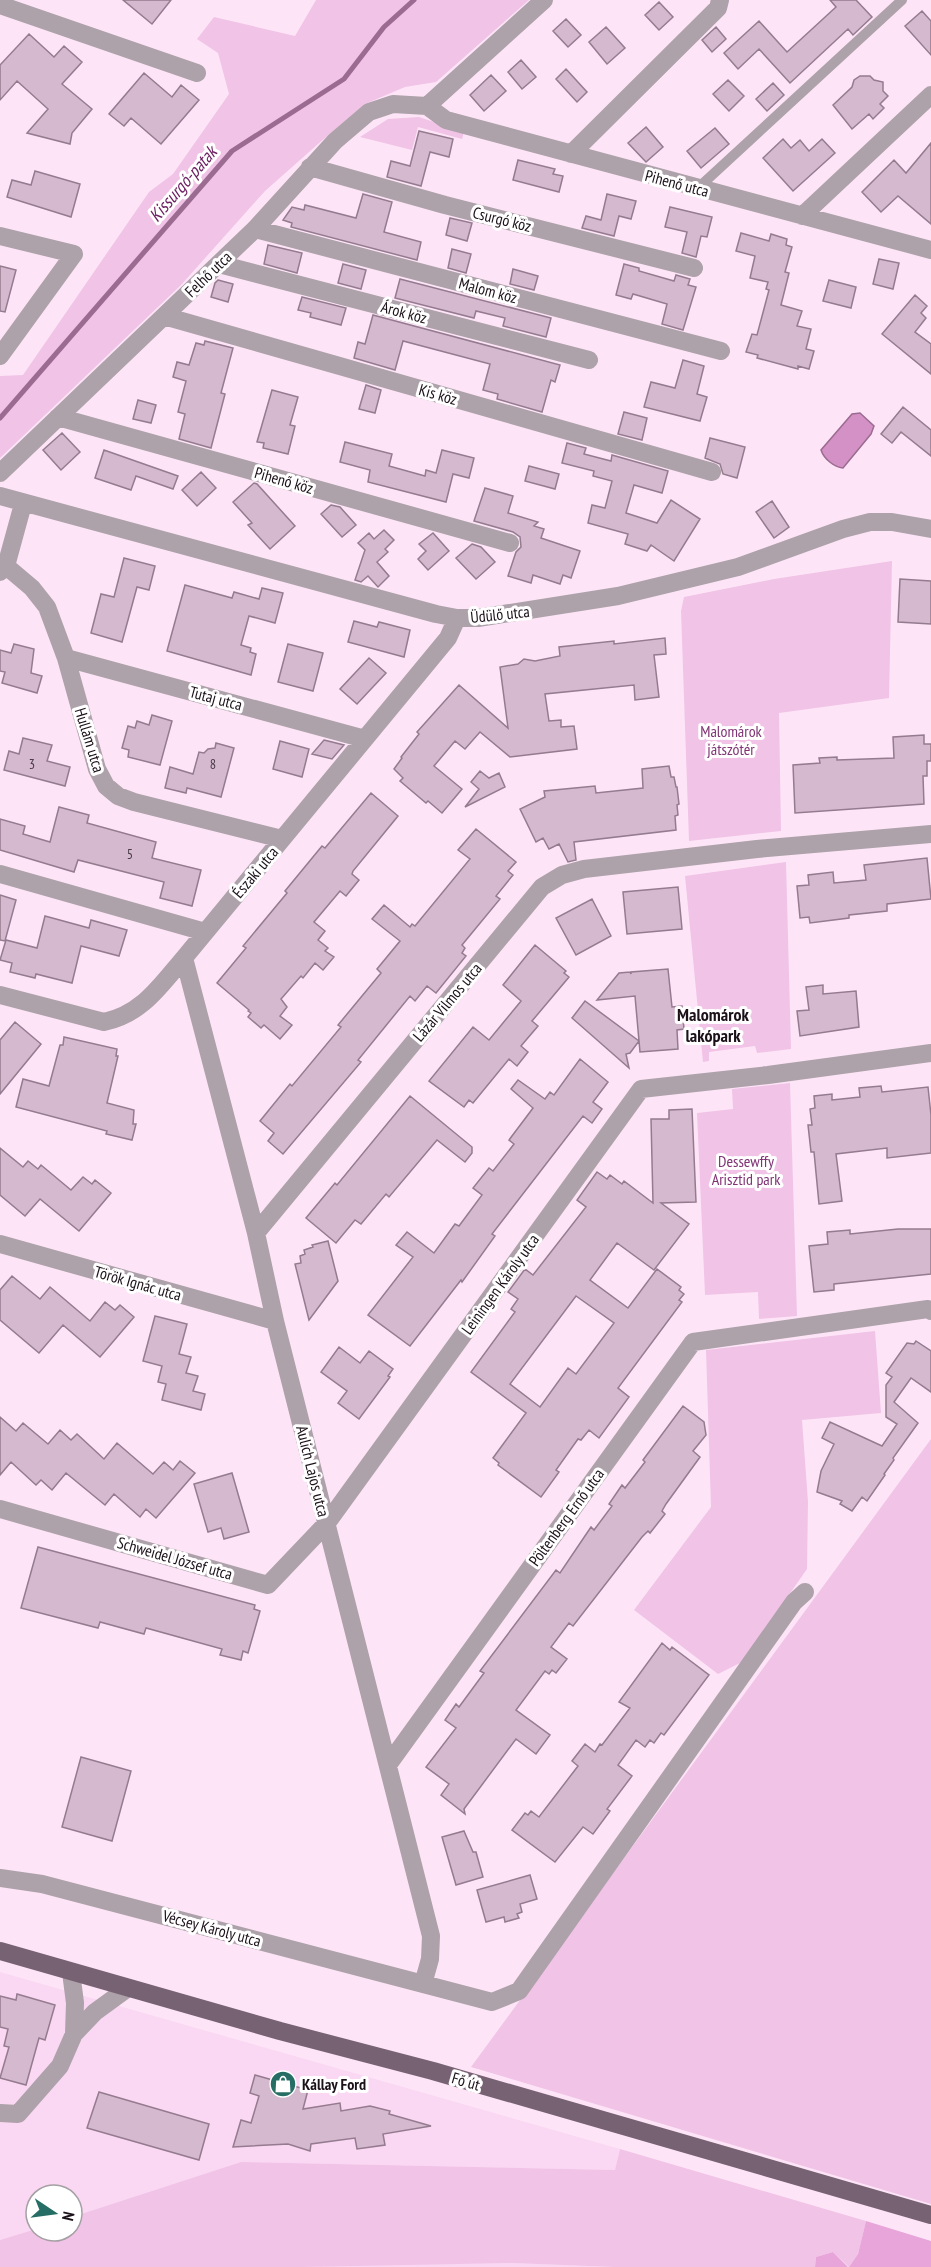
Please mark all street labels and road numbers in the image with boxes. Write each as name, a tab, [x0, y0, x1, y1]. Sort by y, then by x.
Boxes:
street label: Pihenő utca	[643, 165, 711, 201]
street label: Csurgó köz	[471, 202, 534, 236]
street label: Felhő utca	[180, 247, 236, 301]
street label: Malom köz	[457, 273, 520, 307]
street label: Árok köz	[379, 296, 429, 328]
street label: Kis köz	[417, 379, 460, 409]
street label: Pihenő köz	[252, 462, 316, 498]
street label: Üdülő utca	[469, 601, 531, 627]
street label: Tutaj utca	[187, 681, 245, 715]
street label: Hullám utca	[71, 705, 109, 775]
street label: Északi utca	[228, 842, 282, 902]
street label: Lázár Vilmos utca	[408, 959, 486, 1045]
street label: Leiningen Károly utca	[457, 1230, 543, 1338]
street label: Török Ignác utca	[92, 1261, 184, 1305]
street label: Aulich Lajos utca	[292, 1423, 334, 1519]
street label: Pöltenberg Ernő utca	[524, 1464, 608, 1570]
street label: Schweidel József utca	[115, 1532, 235, 1584]
street label: Vécsey Károly utca	[160, 1905, 263, 1951]
street label: Fő út	[450, 2067, 483, 2095]

